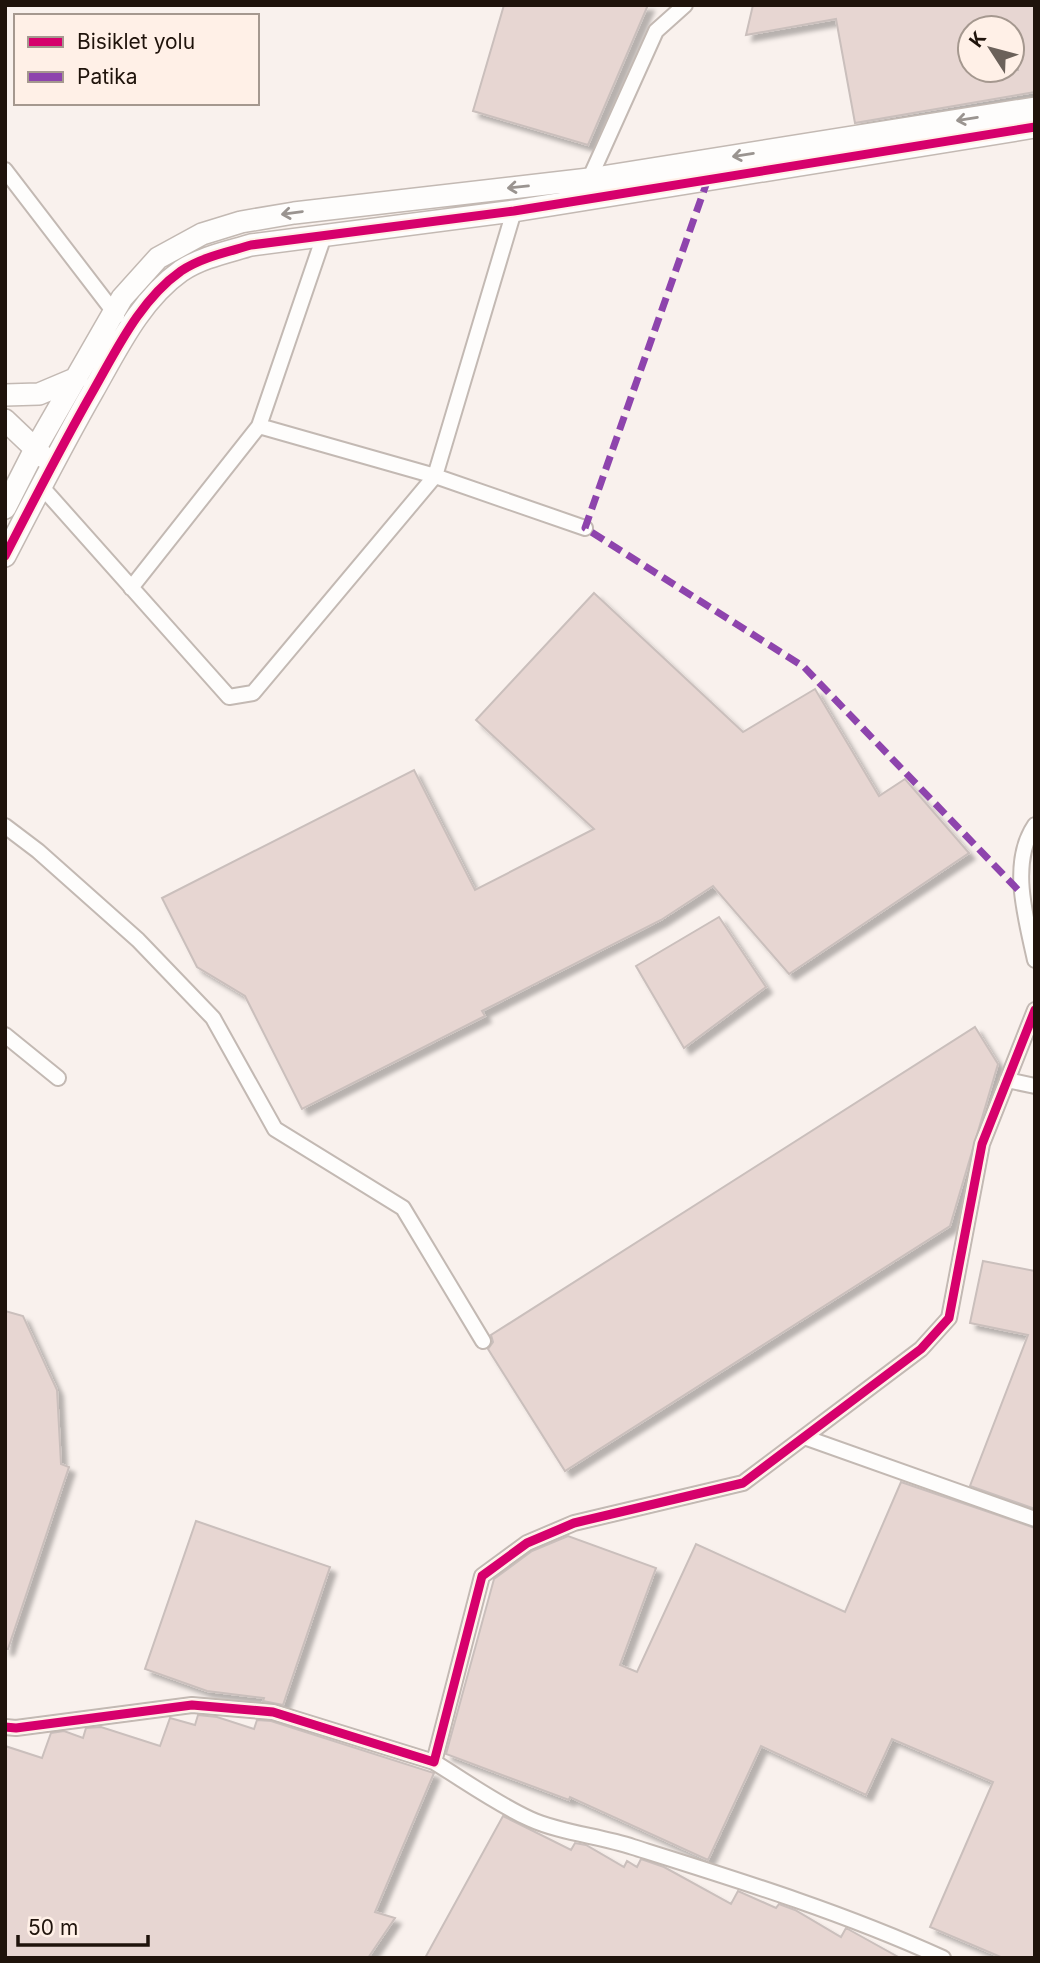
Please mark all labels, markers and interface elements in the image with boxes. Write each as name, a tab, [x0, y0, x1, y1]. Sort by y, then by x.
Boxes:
legend	[14, 14, 259, 105]
north arrow	[956, 14, 1026, 84]
text: K	[964, 27, 991, 52]
text: Bisiklet yolu	[77, 29, 195, 54]
text: Patika	[77, 64, 137, 89]
one-way arrow	[956, 113, 979, 126]
one-way arrow	[732, 149, 755, 162]
one-way arrow	[507, 181, 529, 194]
one-way arrow	[281, 207, 303, 220]
scale bar	[18, 1904, 147, 1948]
text: 50 m	[28, 1915, 78, 1940]

